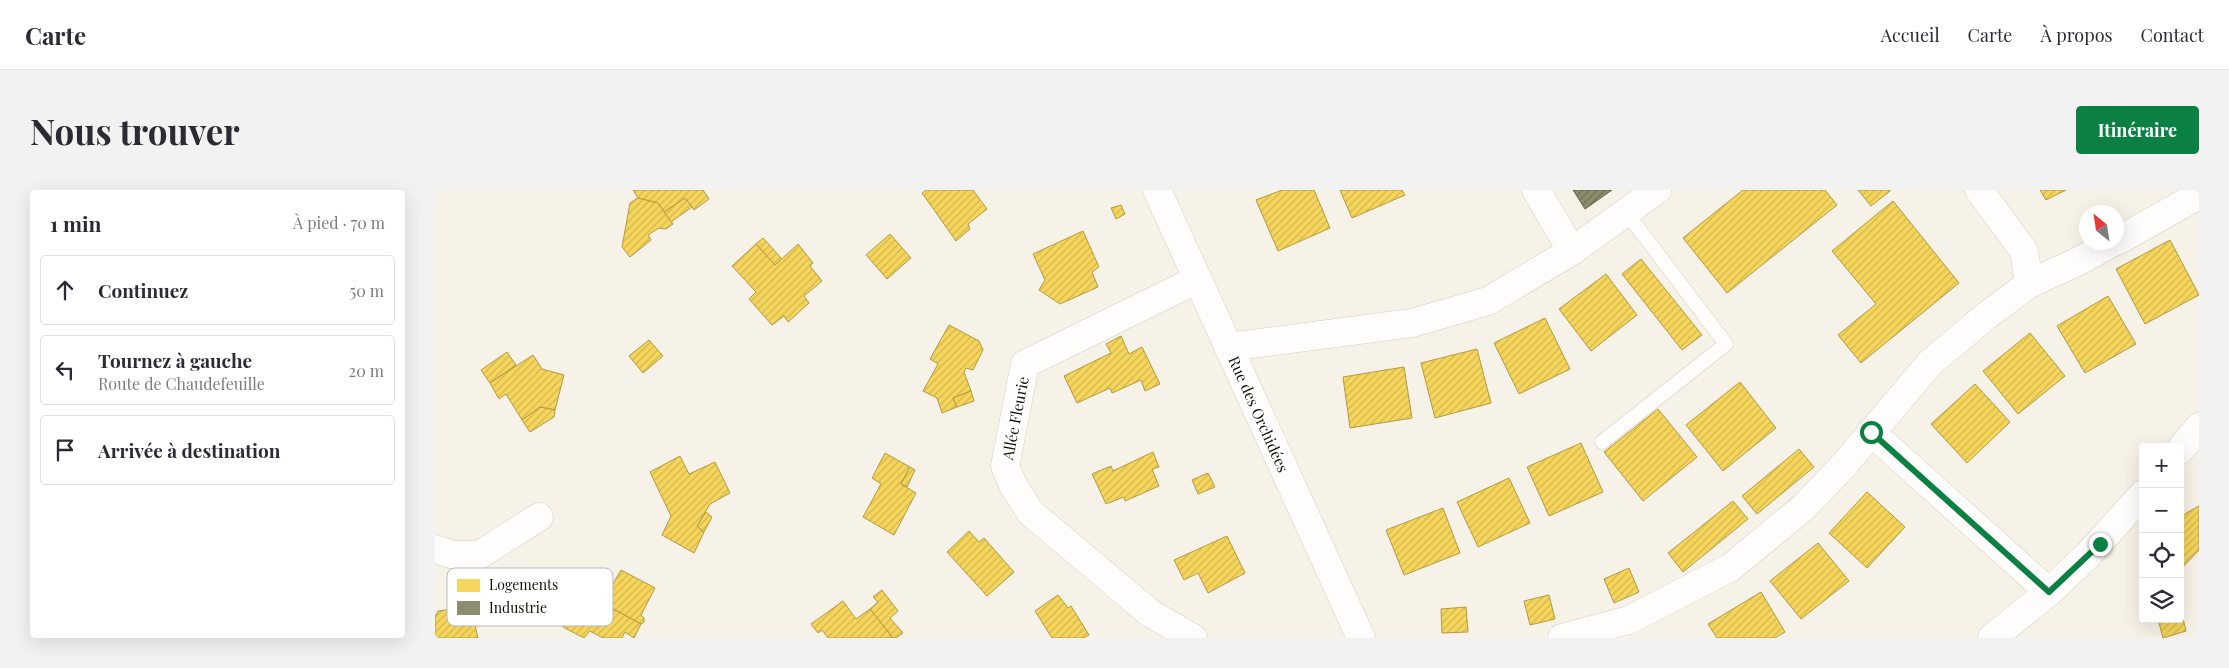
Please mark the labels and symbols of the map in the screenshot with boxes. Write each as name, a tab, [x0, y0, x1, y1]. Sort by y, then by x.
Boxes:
north arrow	[2079, 205, 2124, 250]
street label: Rue des Orchidées	[1224, 353, 1294, 475]
street label: Allée Fleurie	[997, 375, 1033, 462]
route start	[1860, 421, 1883, 444]
route end	[2089, 533, 2112, 556]
legend	[447, 568, 613, 626]
text: Logements	[489, 575, 558, 594]
text: Industrie	[489, 598, 547, 617]

